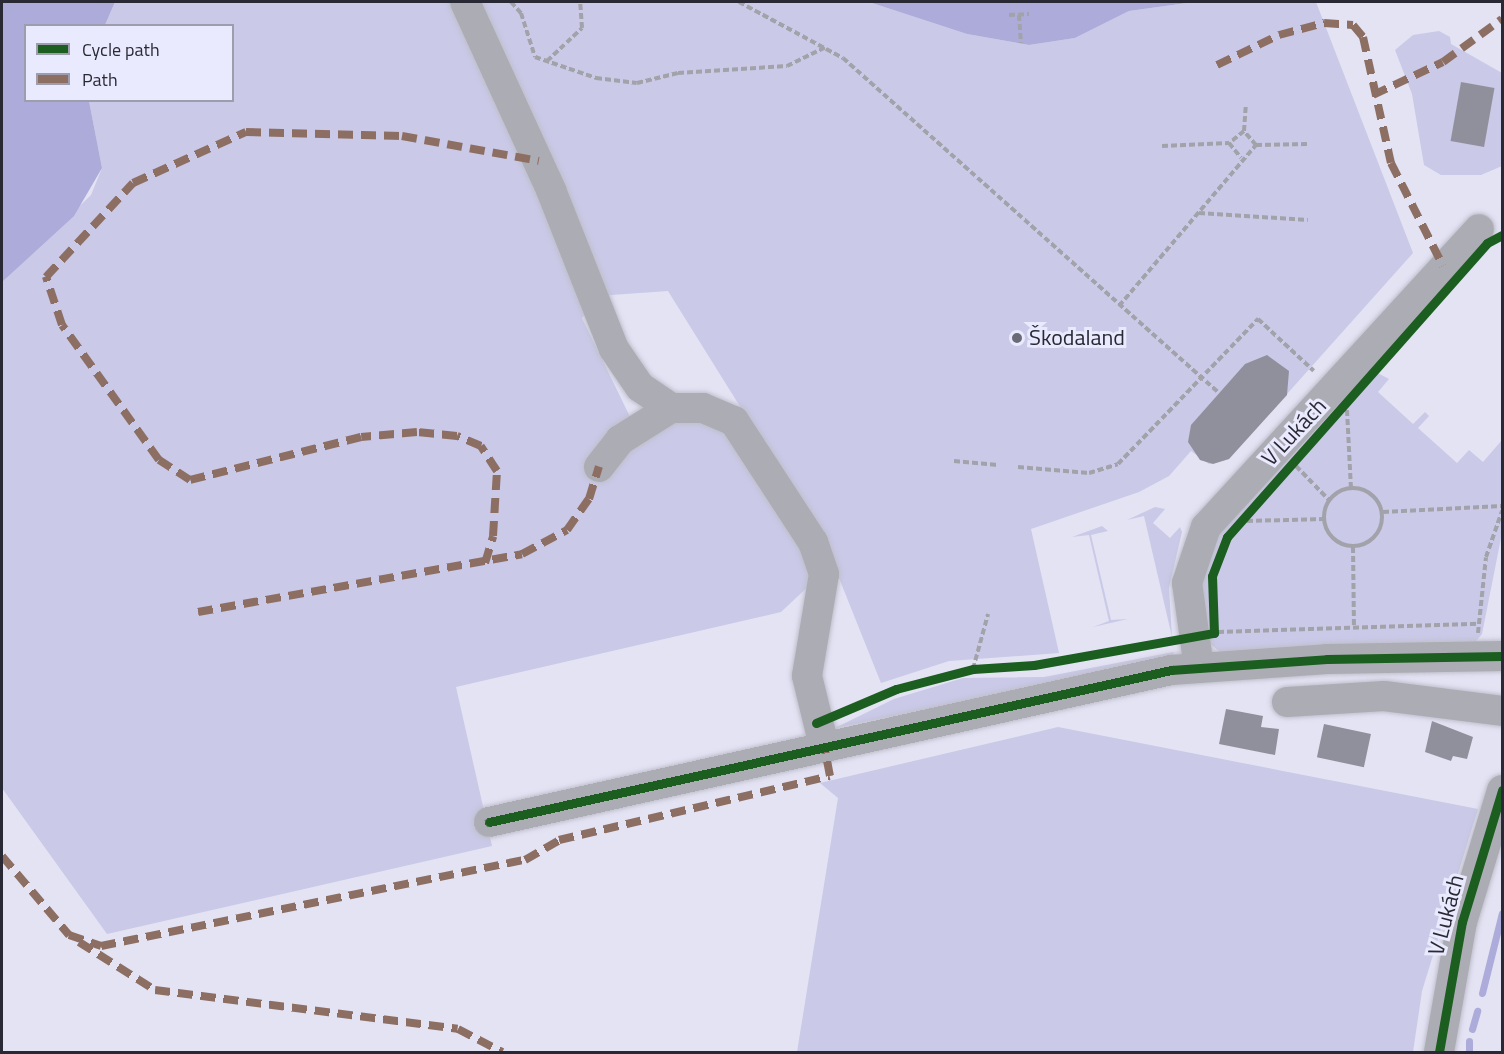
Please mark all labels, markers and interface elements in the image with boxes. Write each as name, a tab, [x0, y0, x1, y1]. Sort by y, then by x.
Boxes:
legend	[24, 24, 234, 102]
text: Cycle path	[82, 36, 160, 63]
text: Path	[82, 66, 118, 93]
place label: Škodaland	[1029, 325, 1125, 351]
marker: Škodaland	[1010, 331, 1024, 345]
street label: V Lukách	[1256, 393, 1332, 471]
street label: V Lukách	[1423, 872, 1469, 958]

